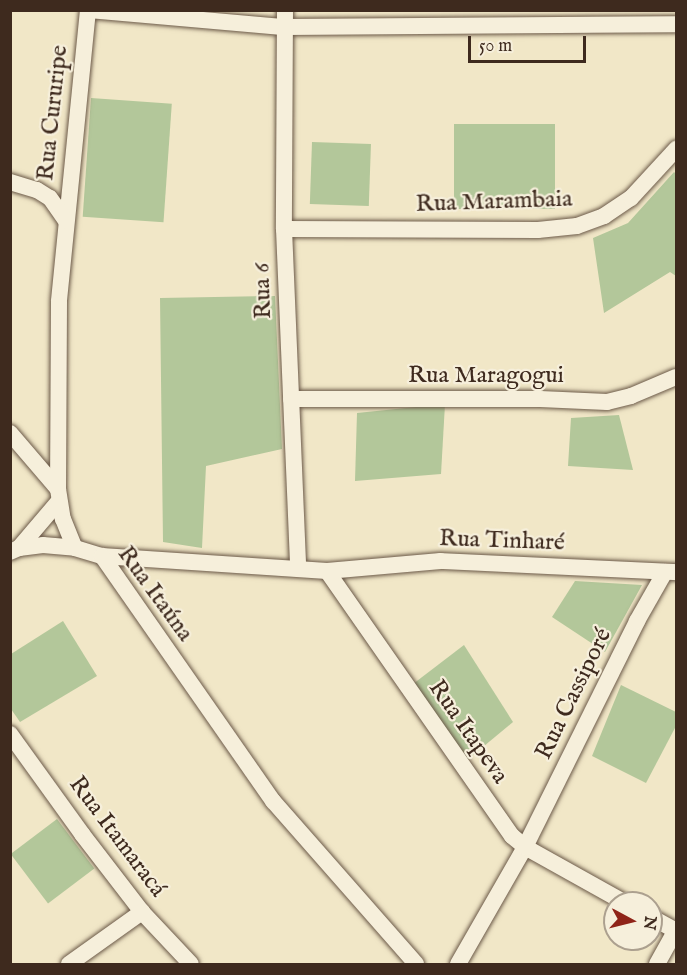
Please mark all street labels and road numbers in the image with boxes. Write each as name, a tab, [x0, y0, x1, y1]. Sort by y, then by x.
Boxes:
street label: Rua Cururipe	[32, 44, 74, 182]
street label: Rua Marambaia	[415, 185, 573, 219]
street label: Rua 6	[248, 262, 278, 320]
street label: Rua Maragogui	[408, 362, 564, 390]
street label: Rua Tinharé	[439, 524, 565, 558]
street label: Rua Itaúna	[111, 541, 199, 647]
street label: Rua Cassiporé	[530, 624, 618, 764]
street label: Rua Itapeva	[422, 675, 514, 789]
street label: Rua Itamaracá	[62, 771, 172, 903]

